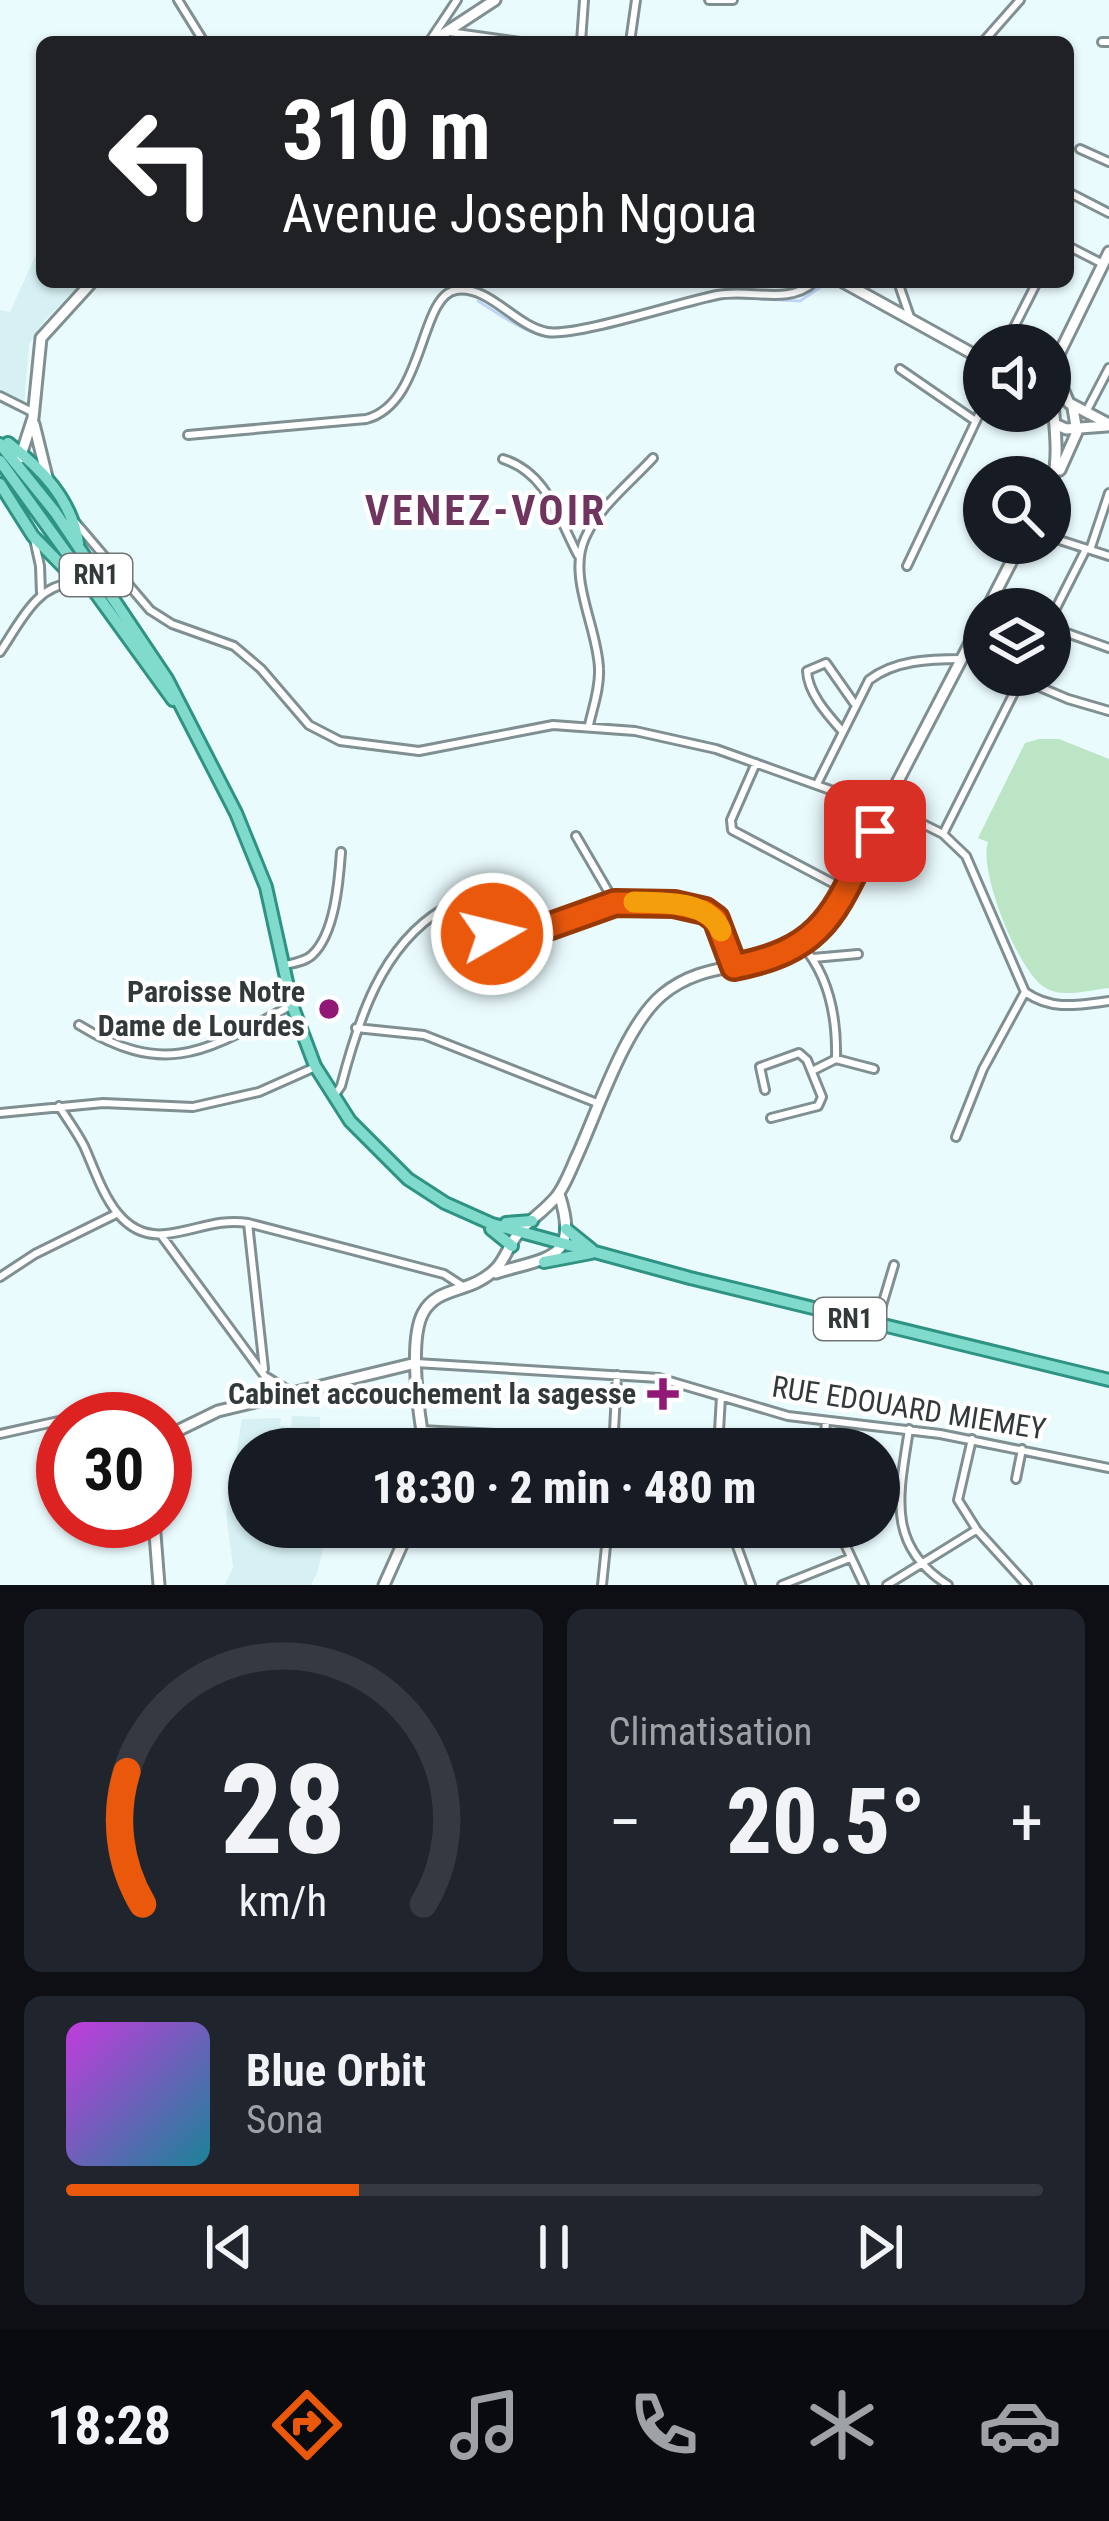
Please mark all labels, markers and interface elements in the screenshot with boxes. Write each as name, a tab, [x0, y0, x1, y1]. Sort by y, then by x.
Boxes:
text: 310 m	[282, 81, 491, 180]
icon: left	[84, 84, 240, 240]
text: Avenue Joseph Ngoua	[282, 182, 757, 245]
map controls	[963, 324, 1071, 696]
button: sound	[963, 324, 1071, 432]
button: search	[963, 456, 1071, 564]
district label: VENEZ-VOIR	[365, 486, 607, 535]
road number: RN1	[60, 554, 132, 596]
button: layers	[963, 588, 1071, 696]
pin	[824, 780, 926, 882]
icon: arrive	[842, 798, 908, 864]
position arrow	[429, 871, 555, 997]
place label: Paroisse Notre Dame de Lourdes	[98, 974, 305, 1043]
marker: Paroisse Notre Dame de Lourdes	[316, 996, 342, 1022]
road number: RN1	[814, 1298, 886, 1340]
street label: RUE EDOUARD MIEMEY	[770, 1369, 1049, 1446]
place label: Cabinet accouchement la sagesse	[228, 1376, 636, 1411]
marker: Cabinet accouchement la sagesse	[647, 1378, 679, 1410]
speed limit sign: 30	[36, 1392, 192, 1548]
text: 18:30 · 2 min · 480 m	[372, 1461, 756, 1514]
text: Climatisation	[609, 1709, 812, 1755]
text: 28	[220, 1737, 346, 1883]
text: 20.5°	[726, 1770, 926, 1875]
text: −	[609, 1784, 642, 1861]
text: +	[1010, 1784, 1043, 1861]
text: km/h	[239, 1875, 327, 1925]
text: Blue Orbit	[246, 2044, 426, 2097]
text: Sona	[246, 2097, 323, 2143]
icon: previous	[196, 2214, 262, 2280]
icon: pause	[521, 2214, 587, 2280]
icon: next	[847, 2214, 913, 2280]
icon: directions	[265, 2383, 349, 2467]
icon: music	[443, 2383, 527, 2467]
icon: phone	[622, 2383, 706, 2467]
icon: climate	[800, 2383, 884, 2467]
icon: car	[978, 2383, 1062, 2467]
text: 18:28	[47, 2394, 171, 2457]

